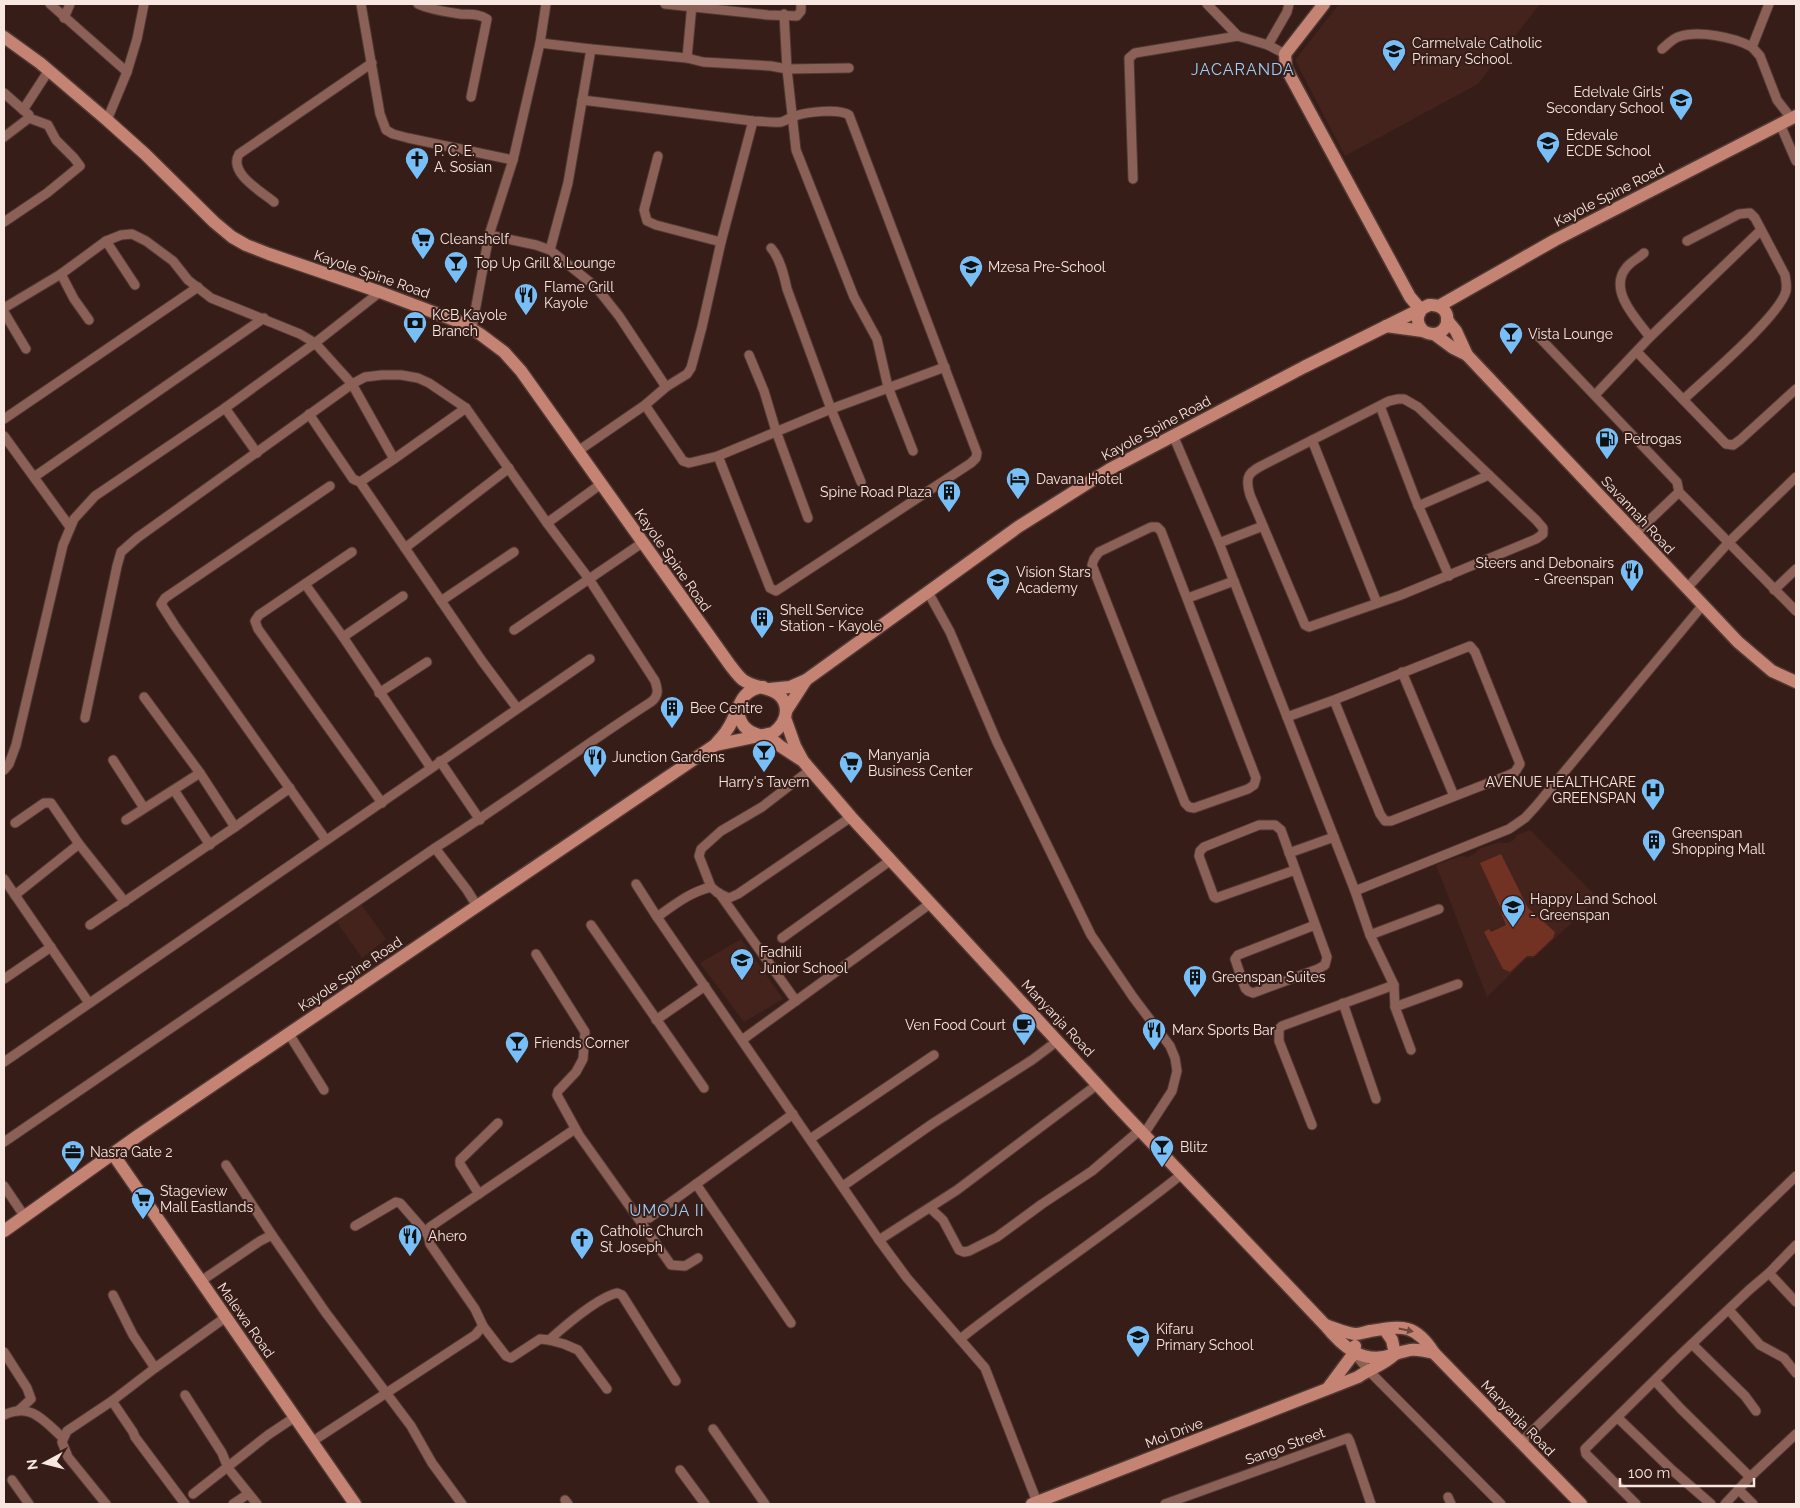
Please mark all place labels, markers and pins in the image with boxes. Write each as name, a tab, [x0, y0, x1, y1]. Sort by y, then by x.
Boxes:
place label: Carmelvale Catholic Primary School.	[1412, 35, 1543, 67]
school or university icon: Carmelvale Catholic Primary School.	[1381, 38, 1407, 72]
place label: Edelvale Girls' Secondary School	[1546, 84, 1664, 116]
school or university icon: Edelvale Girls' Secondary School	[1668, 87, 1694, 121]
place label: Edevale ECDE School	[1566, 127, 1651, 159]
school or university icon: Edevale ECDE School	[1535, 130, 1561, 164]
place label: P. C. E. A. Sosian	[434, 143, 492, 175]
church icon: P. C. E. A. Sosian	[404, 146, 430, 180]
supermarket icon: Cleanshelf	[410, 226, 436, 260]
place label: Cleanshelf	[440, 231, 510, 247]
bar icon: Top Up Grill & Lounge	[443, 250, 469, 284]
school or university icon: Mzesa Pre-School	[958, 254, 984, 288]
place label: Top Up Grill & Lounge	[474, 255, 616, 271]
place label: Mzesa Pre-School	[988, 259, 1106, 275]
place label: Flame Grill Kayole	[544, 279, 614, 311]
restaurant icon: Flame Grill Kayole	[513, 282, 539, 316]
place label: KCB Kayole Branch	[432, 307, 507, 339]
bank icon: KCB Kayole Branch	[402, 310, 428, 344]
bar icon: Vista Lounge	[1498, 321, 1524, 355]
place label: Vista Lounge	[1528, 326, 1613, 342]
fuel station icon: Petrogas	[1594, 426, 1620, 460]
place label: Petrogas	[1624, 431, 1682, 447]
hotel icon: Davana Hotel	[1005, 466, 1031, 500]
place label: Davana Hotel	[1036, 471, 1123, 487]
building icon: Spine Road Plaza	[936, 479, 962, 513]
place label: Spine Road Plaza	[820, 484, 932, 500]
place label: Steers and Debonairs - Greenspan	[1476, 555, 1614, 587]
restaurant icon: Steers and Debonairs - Greenspan	[1619, 558, 1645, 592]
place label: Vision Stars Academy	[1016, 564, 1091, 596]
school or university icon: Vision Stars Academy	[985, 567, 1011, 601]
place label: Shell Service Station - Kayole	[780, 602, 882, 634]
building icon: Shell Service Station - Kayole	[749, 605, 775, 639]
building icon: Bee Centre	[659, 695, 685, 729]
place label: Bee Centre	[690, 700, 763, 716]
bar icon: Harry's Tavern	[751, 739, 777, 773]
restaurant icon: Junction Gardens	[582, 744, 608, 778]
place label: Manyanja Business Center	[868, 747, 973, 779]
place label: Junction Gardens	[612, 749, 725, 765]
supermarket icon: Manyanja Business Center	[838, 750, 864, 784]
place label: Harry's Tavern	[719, 774, 809, 790]
place label: AVENUE HEALTHCARE GREENSPAN	[1485, 774, 1636, 806]
hospital icon: AVENUE HEALTHCARE GREENSPAN	[1640, 777, 1666, 811]
place label: Greenspan Shopping Mall	[1672, 825, 1765, 857]
building icon: Greenspan Shopping Mall	[1641, 828, 1667, 862]
place label: Happy Land School - Greenspan	[1530, 891, 1657, 923]
school or university icon: Happy Land School - Greenspan	[1500, 894, 1526, 928]
place label: Fadhili Junior School	[760, 944, 848, 976]
school or university icon: Fadhili Junior School	[729, 947, 755, 981]
building icon: Greenspan Suites	[1182, 964, 1208, 998]
place label: Greenspan Suites	[1212, 969, 1326, 985]
cafe icon: Ven Food Court	[1011, 1012, 1037, 1046]
place label: Ven Food Court	[905, 1017, 1006, 1033]
restaurant icon: Marx Sports Bar	[1141, 1017, 1167, 1051]
place label: Marx Sports Bar	[1172, 1022, 1275, 1038]
bar icon: Friends Corner	[504, 1030, 530, 1064]
place label: Friends Corner	[534, 1035, 629, 1051]
bar icon: Blitz	[1149, 1134, 1175, 1168]
office icon: Nasra Gate 2	[60, 1139, 86, 1173]
place label: Blitz	[1180, 1139, 1208, 1155]
place label: Nasra Gate 2	[90, 1144, 172, 1160]
place label: Stageview Mall Eastlands	[160, 1183, 253, 1215]
supermarket icon: Stageview Mall Eastlands	[130, 1186, 156, 1220]
restaurant icon: Ahero	[397, 1223, 423, 1257]
place label: Catholic Church St Joseph	[600, 1223, 703, 1255]
church icon: Catholic Church St Joseph	[569, 1226, 595, 1260]
place label: Ahero	[428, 1228, 467, 1244]
place label: Kifaru Primary School	[1156, 1321, 1254, 1353]
school or university icon: Kifaru Primary School	[1125, 1324, 1151, 1358]

